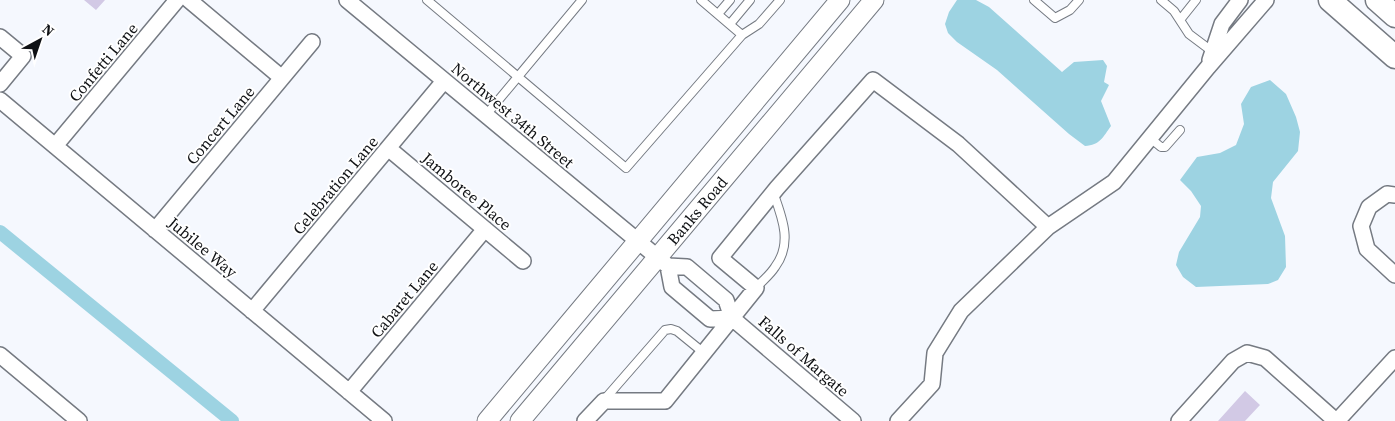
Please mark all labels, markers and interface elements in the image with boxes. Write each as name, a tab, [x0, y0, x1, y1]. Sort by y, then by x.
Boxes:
north arrow	[15, 15, 65, 65]
street label: Confetti Lane	[64, 18, 142, 106]
text: N	[38, 19, 59, 41]
street label: Northwest 34th Street	[447, 57, 580, 173]
street label: Concert Lane	[181, 81, 259, 169]
street label: Celebration Lane	[287, 131, 383, 239]
street label: Jamboree Place	[417, 146, 517, 235]
street label: Banks Road	[662, 172, 732, 250]
street label: Jubilee Way	[163, 211, 243, 283]
street label: Cabaret Lane	[365, 256, 443, 342]
street label: Falls of Margate	[754, 310, 854, 402]

